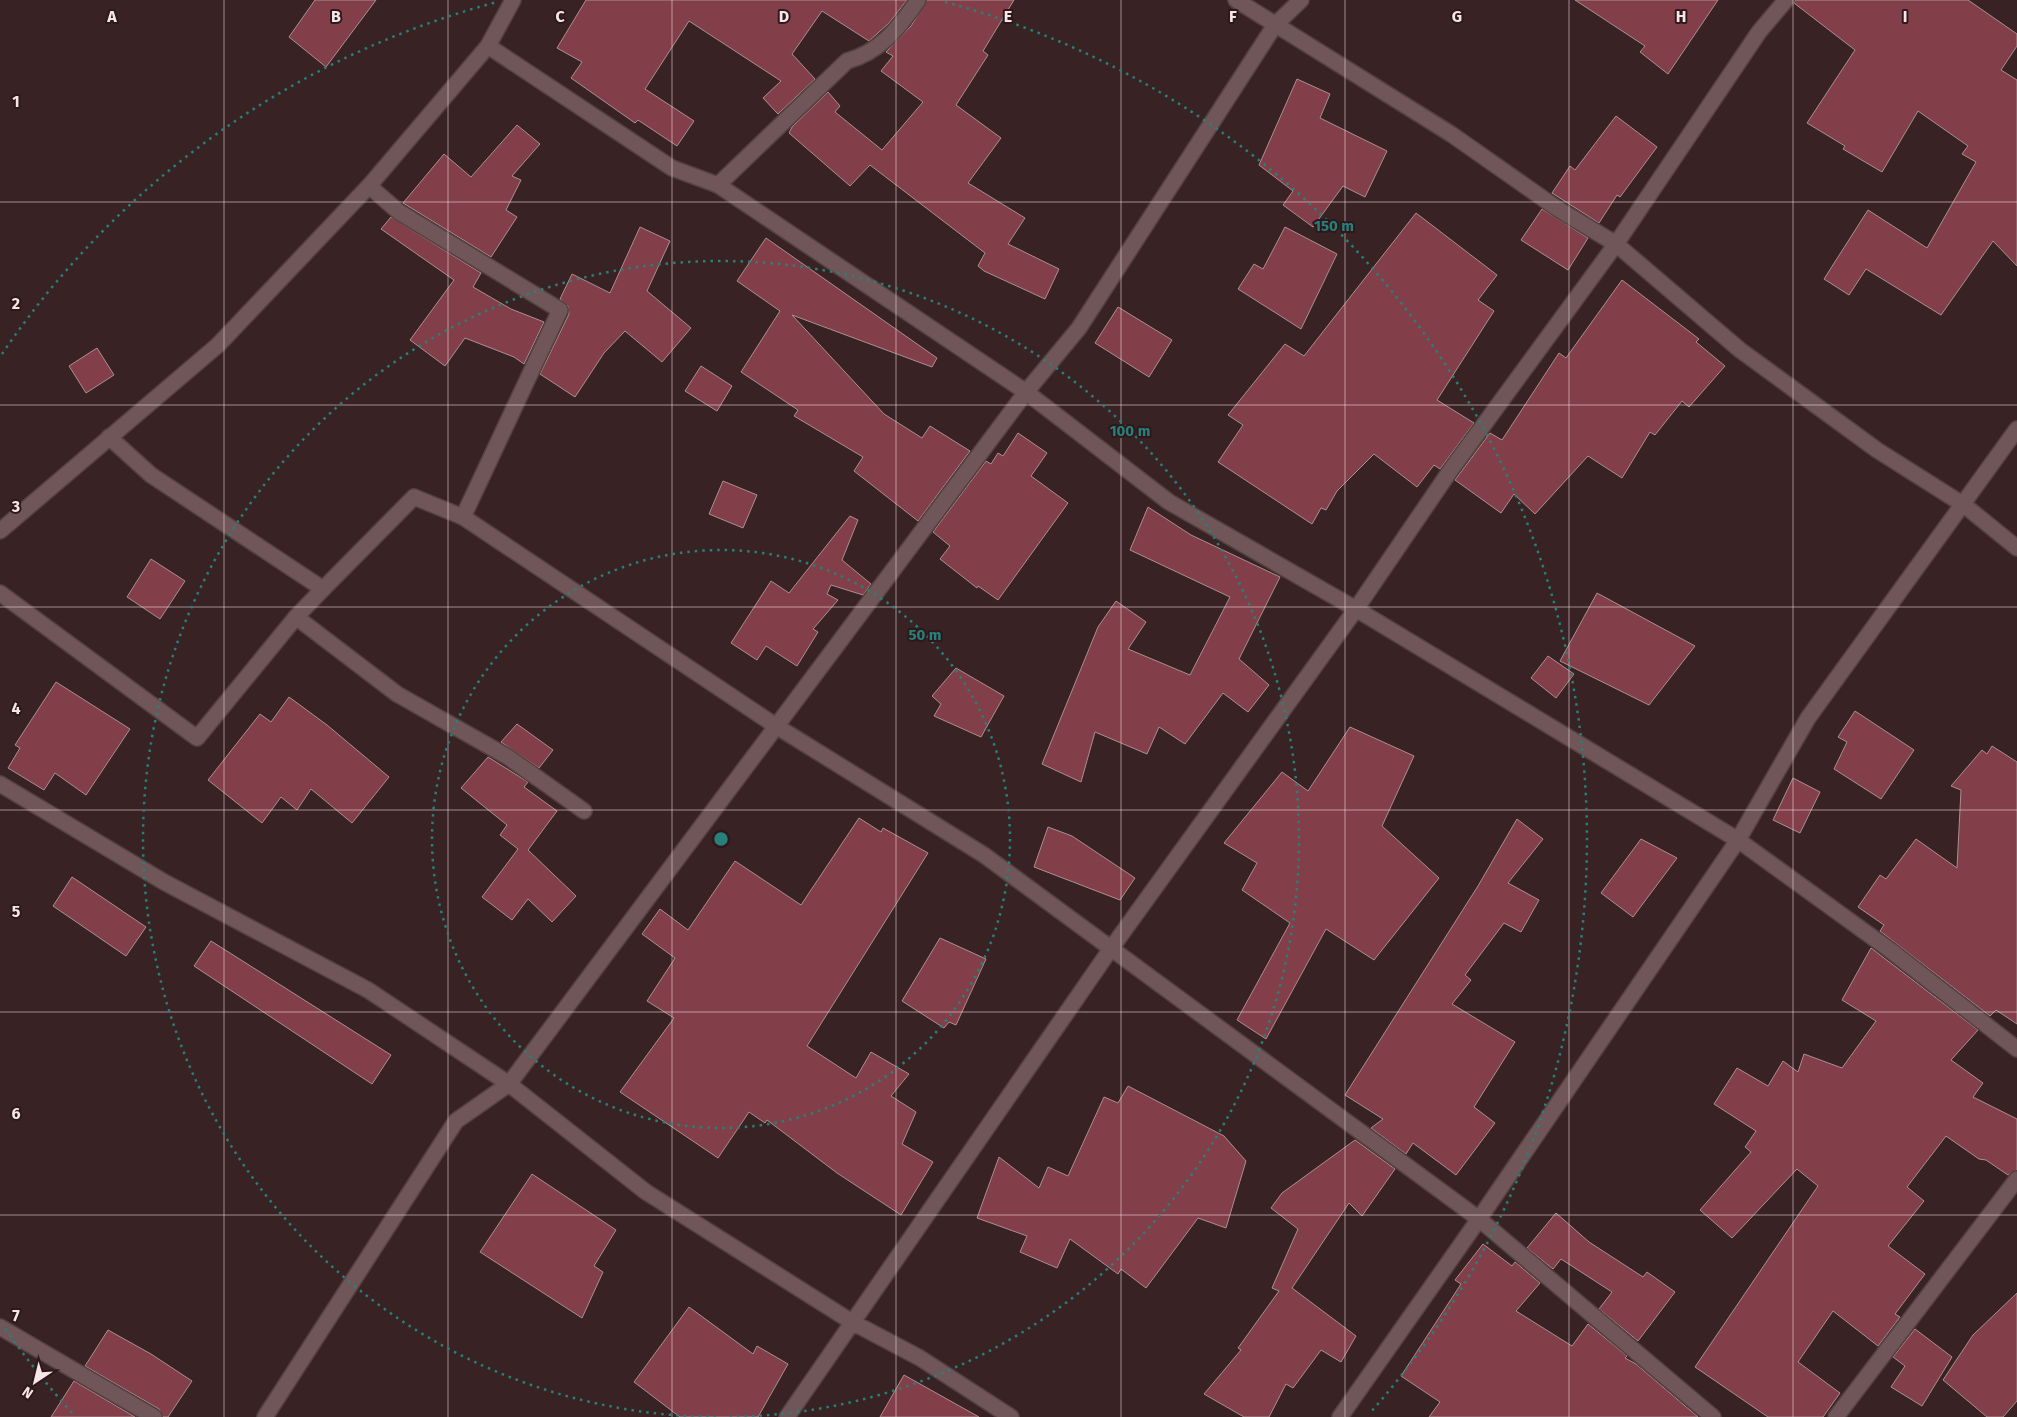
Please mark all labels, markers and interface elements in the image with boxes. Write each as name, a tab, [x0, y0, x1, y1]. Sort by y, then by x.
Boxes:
text: A	[106, 7, 117, 26]
text: B	[331, 7, 341, 26]
text: C	[555, 7, 565, 26]
text: D	[779, 7, 789, 26]
text: E	[1004, 7, 1012, 26]
text: F	[1229, 7, 1237, 26]
text: G	[1452, 7, 1462, 26]
text: H	[1676, 7, 1686, 26]
text: I	[1903, 7, 1907, 26]
text: 1	[12, 92, 20, 111]
text: 150 m	[1314, 217, 1354, 235]
text: 2	[12, 294, 20, 313]
text: 100 m	[1110, 422, 1150, 440]
text: 3	[11, 497, 20, 516]
text: 50 m	[908, 626, 942, 644]
text: 4	[11, 699, 21, 718]
centre of rings	[712, 830, 730, 848]
text: 5	[12, 902, 21, 921]
text: 6	[11, 1104, 21, 1123]
text: 7	[12, 1306, 20, 1325]
north arrow	[10, 1357, 60, 1407]
text: N	[19, 1383, 37, 1402]

